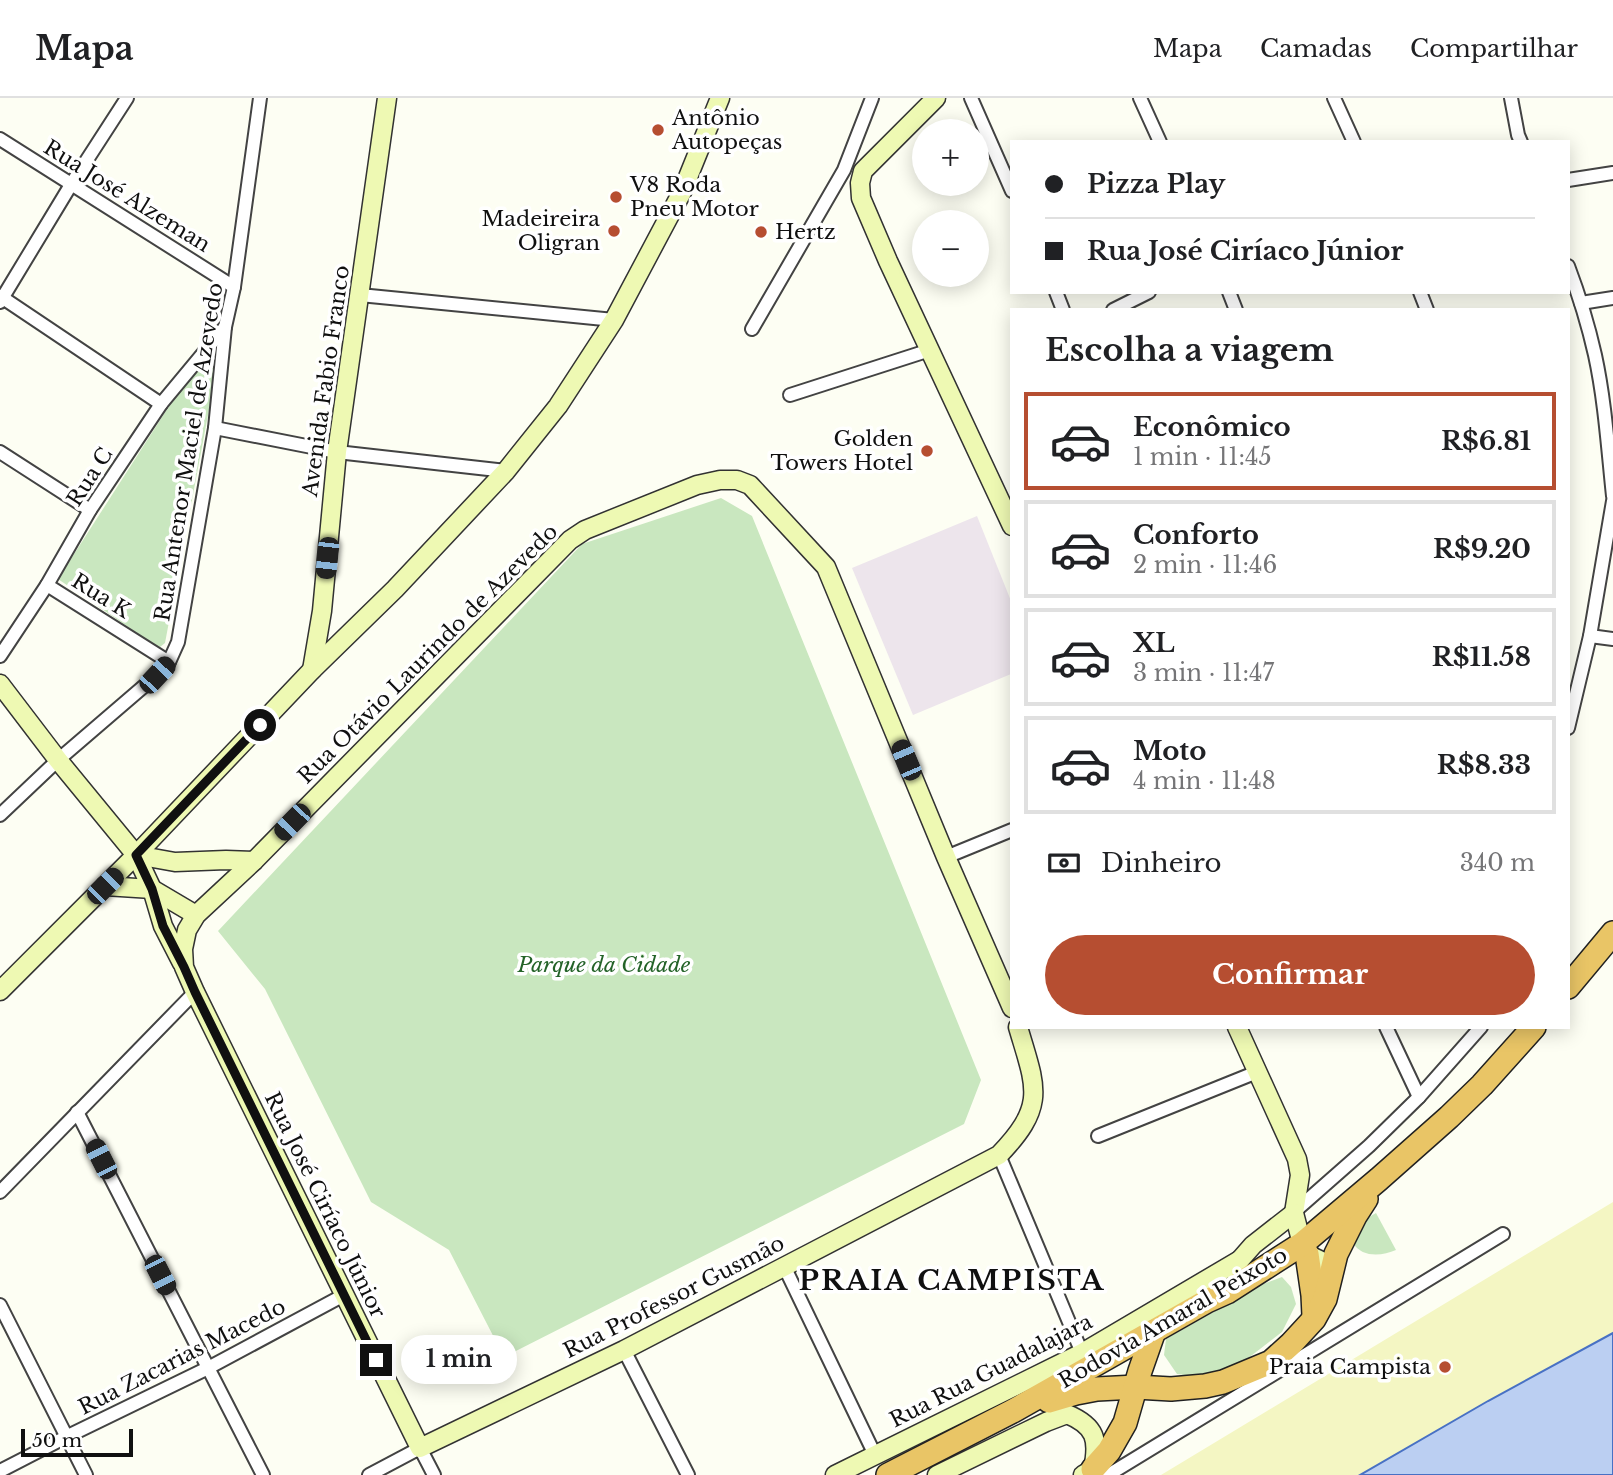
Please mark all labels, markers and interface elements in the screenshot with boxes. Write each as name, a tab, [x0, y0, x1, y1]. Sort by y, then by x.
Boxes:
text: Mapa	[35, 28, 134, 69]
text: Mapa	[1153, 34, 1222, 63]
text: Camadas	[1260, 34, 1372, 63]
text: Compartilhar	[1410, 34, 1578, 63]
place label: Antônio Autopeças	[671, 105, 782, 155]
map controls	[912, 119, 989, 287]
button: +	[912, 119, 989, 196]
marker: Antônio Autopeças	[650, 122, 666, 138]
street label: Rua José Alzeman	[39, 134, 215, 258]
text: Pizza Play	[1087, 168, 1225, 200]
place label: V8 Roda Pneu Motor	[629, 172, 759, 222]
marker: V8 Roda Pneu Motor	[608, 189, 624, 205]
place label: Madeireira Oligran	[481, 206, 600, 256]
button: −	[912, 210, 989, 287]
place label: Hertz	[775, 219, 836, 245]
marker: Madeireira Oligran	[606, 223, 622, 239]
marker: Hertz	[753, 224, 769, 240]
text: Rua José Ciríaco Júnior	[1087, 235, 1403, 267]
street label: Avenida Fabio Franco	[297, 264, 355, 499]
street label: Rua Antenor Maciel de Azevedo	[149, 281, 229, 623]
text: Escolha a viagem	[1045, 330, 1334, 370]
icon: car	[1049, 410, 1112, 473]
text: Econômico	[1133, 411, 1291, 443]
text: R$6.81	[1441, 425, 1531, 457]
place label: Golden Towers Hotel	[771, 426, 913, 476]
street label: Rua C	[61, 443, 119, 511]
marker: Golden Towers Hotel	[919, 443, 935, 459]
text: 1 min · 11:45	[1133, 443, 1272, 471]
icon: car	[1049, 518, 1112, 581]
street label: Rua Otávio Laurindo de Azevedo	[293, 519, 563, 789]
text: Conforto	[1133, 519, 1259, 551]
text: R$9.20	[1433, 533, 1531, 565]
car	[315, 536, 340, 580]
text: 2 min · 11:46	[1133, 551, 1277, 579]
street label: Rua K	[67, 568, 136, 624]
icon: car	[1049, 626, 1112, 689]
text: XL	[1133, 627, 1175, 659]
text: R$11.58	[1432, 641, 1531, 673]
car	[135, 652, 180, 698]
text: 3 min · 11:47	[1133, 659, 1274, 687]
route start	[244, 709, 276, 741]
icon: car	[1049, 734, 1112, 797]
text: Moto	[1133, 735, 1206, 767]
car	[889, 737, 924, 783]
text: R$8.33	[1437, 749, 1531, 781]
text: 4 min · 11:48	[1133, 767, 1276, 795]
car	[270, 800, 315, 844]
icon: cash	[1045, 844, 1083, 882]
text: Dinheiro	[1101, 847, 1222, 879]
text: 340 m	[1460, 849, 1535, 877]
car	[83, 864, 128, 908]
button: Confirmar	[1045, 935, 1535, 1015]
park label: Parque da Cidade	[517, 952, 691, 978]
street label: Rua José Ciríaco Júnior	[259, 1088, 391, 1322]
car	[83, 1136, 120, 1182]
street label: Rua Professor Gusmão	[559, 1230, 789, 1364]
street label: Rodovia Amaral Peixoto	[1054, 1242, 1292, 1394]
car	[142, 1252, 179, 1298]
district label: PRAIA CAMPISTA	[799, 1263, 1105, 1298]
street label: Rua Zacarias Macedo	[74, 1293, 290, 1421]
street label: Rua Rua Guadalajara	[885, 1308, 1097, 1433]
callout: 1 min	[400, 1336, 516, 1384]
route end	[360, 1344, 392, 1376]
text: 1 min	[426, 1345, 492, 1373]
place label: Praia Campista	[1269, 1354, 1431, 1380]
marker: Praia Campista	[1437, 1359, 1453, 1375]
scale bar	[21, 1426, 133, 1458]
text: 50 m	[32, 1429, 82, 1452]

